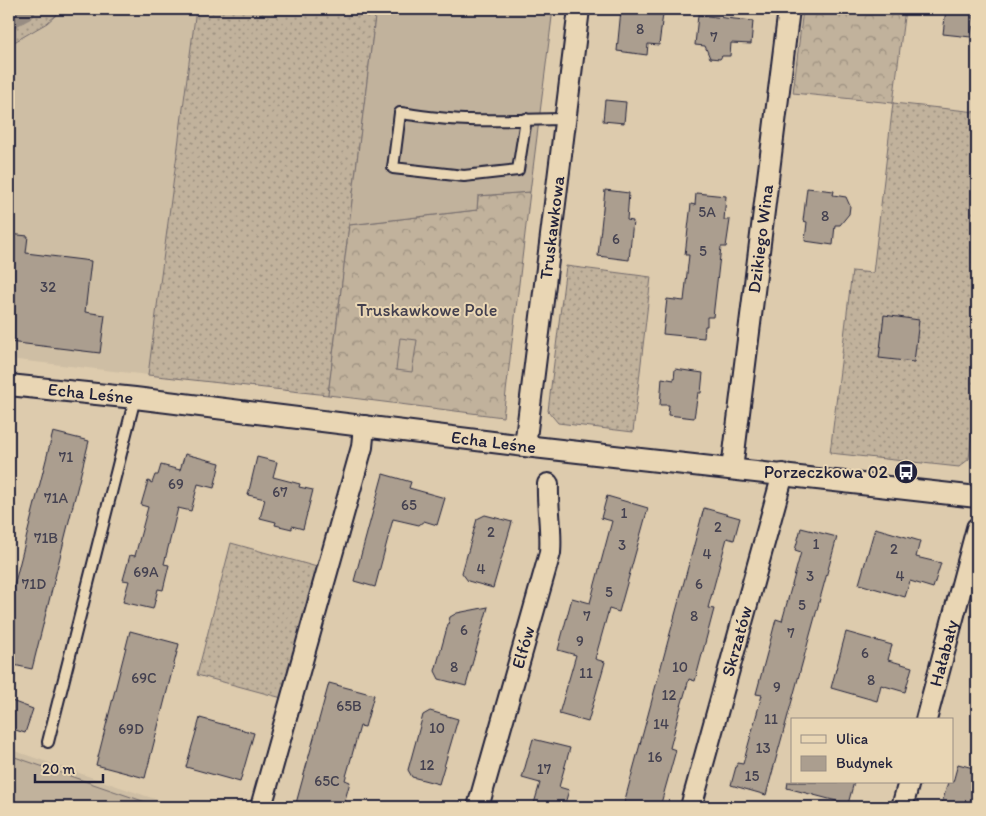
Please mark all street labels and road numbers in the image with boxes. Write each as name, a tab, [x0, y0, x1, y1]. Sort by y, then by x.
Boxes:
street label: Truskawkowa	[535, 174, 569, 281]
street label: Dzikiego Wina	[743, 182, 778, 294]
street label: Echa Leśne	[47, 378, 134, 409]
street label: Echa Leśne	[450, 426, 537, 458]
street label: Skrzatów	[717, 604, 757, 679]
street label: Hałabały	[924, 617, 963, 689]
street label: Elfów	[507, 623, 540, 671]

